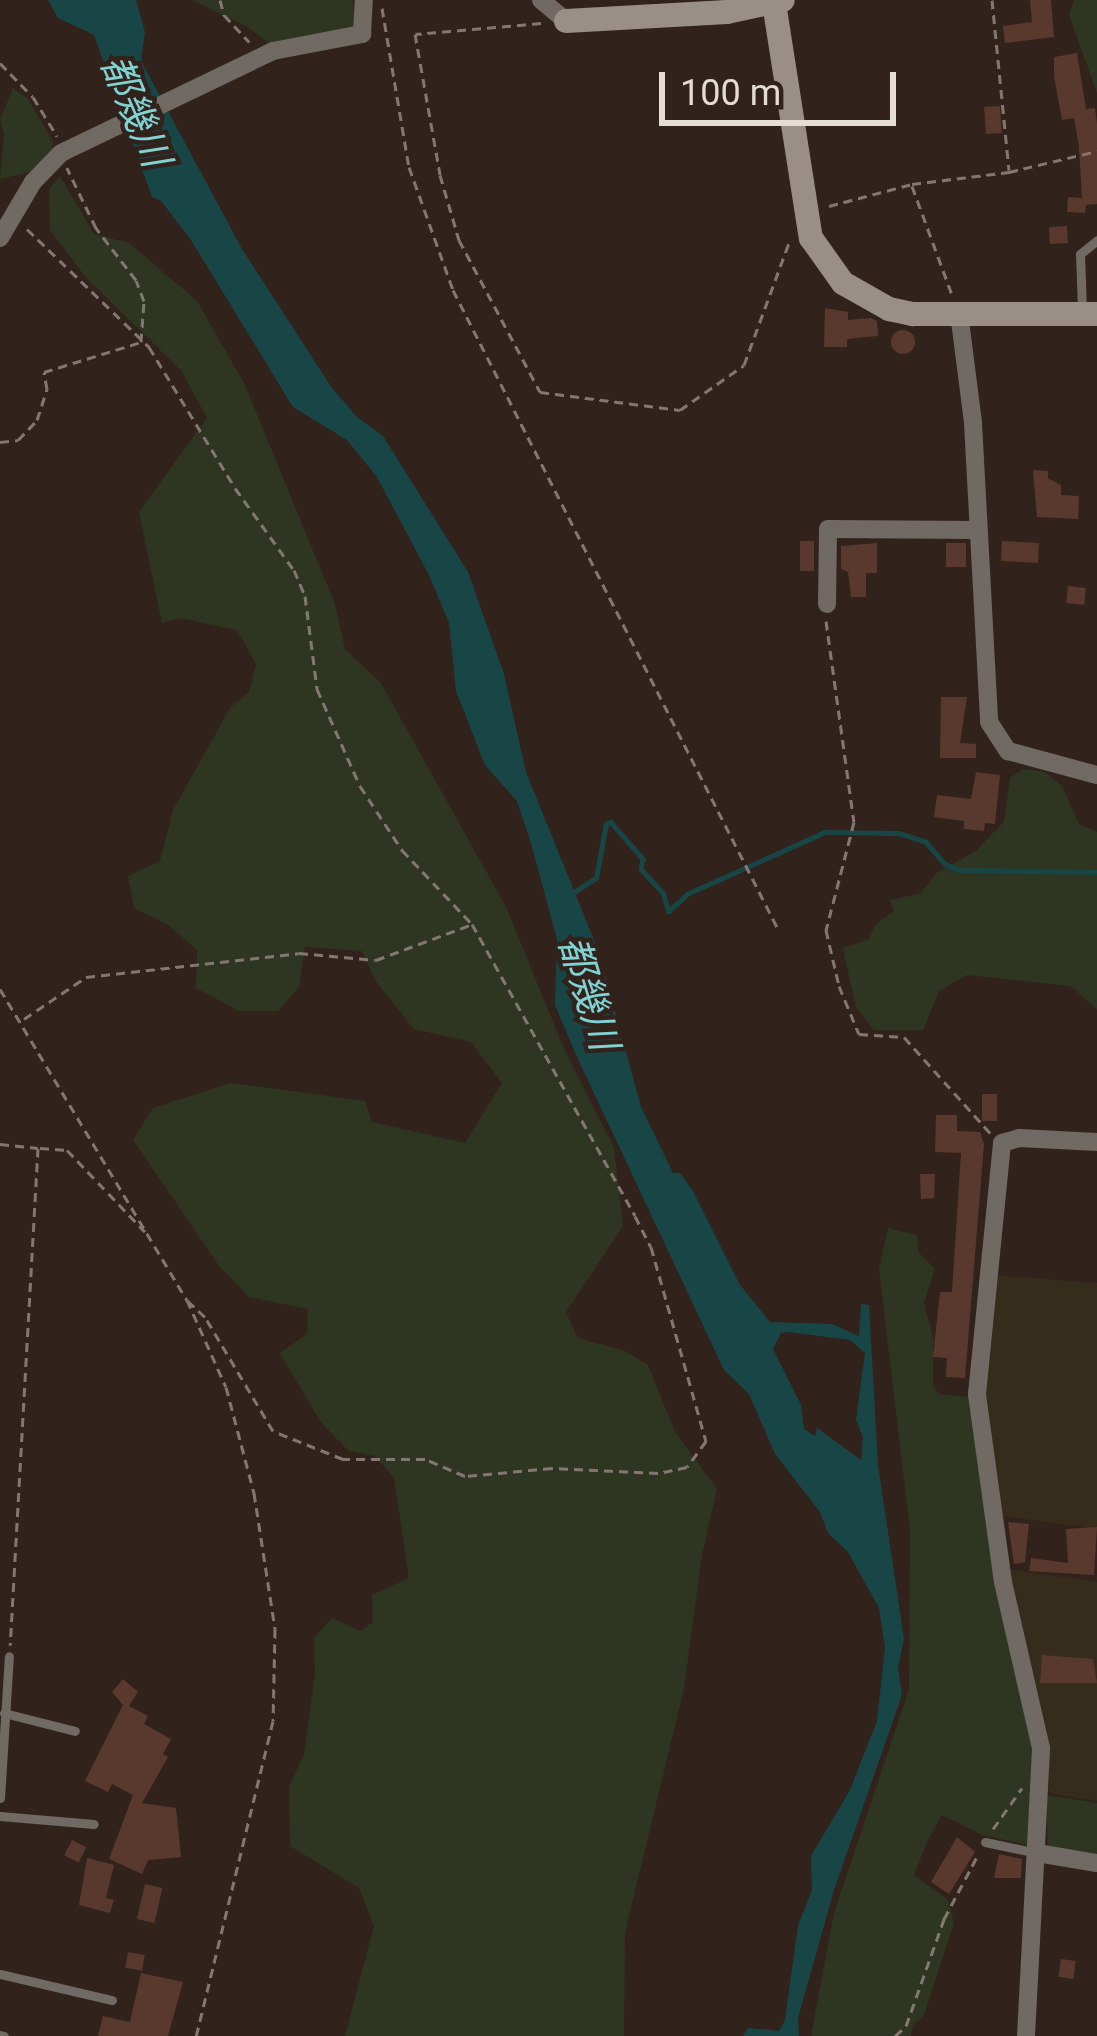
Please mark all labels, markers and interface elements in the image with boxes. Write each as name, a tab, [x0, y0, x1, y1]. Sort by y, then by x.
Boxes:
water label: 都幾川	[91, 48, 179, 174]
scale bar	[665, 48, 902, 122]
text: 100 m	[680, 72, 781, 114]
water label: 都幾川	[549, 930, 627, 1056]

